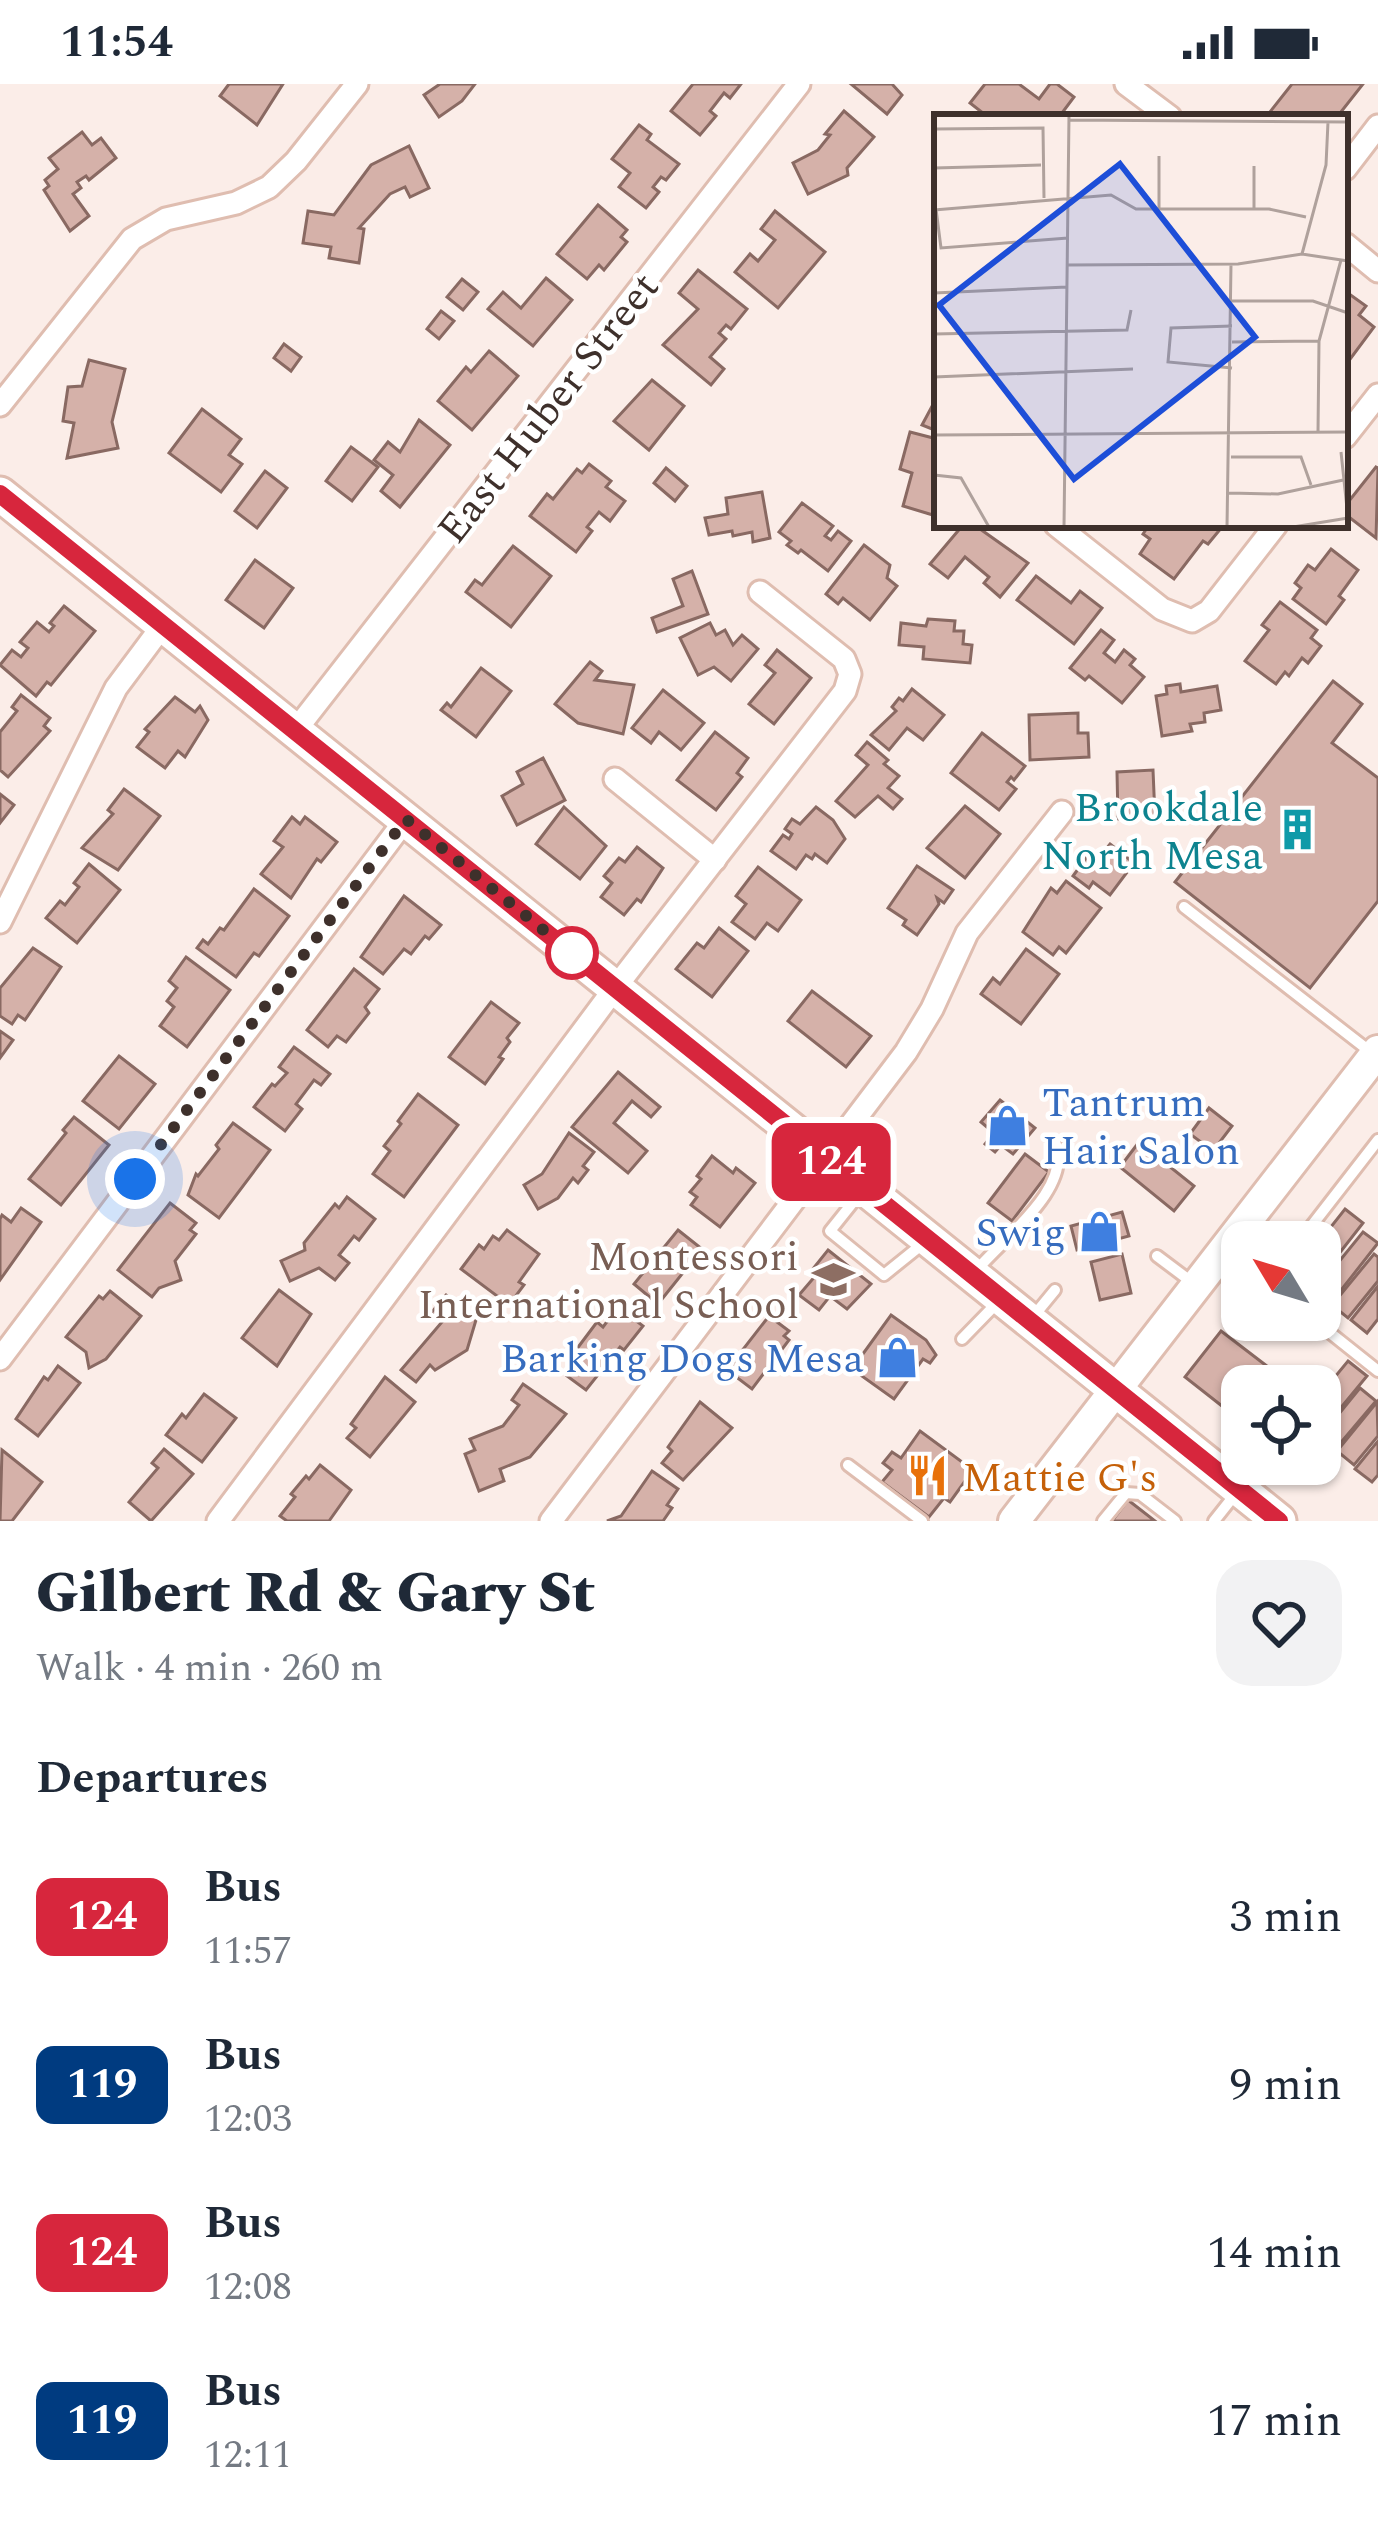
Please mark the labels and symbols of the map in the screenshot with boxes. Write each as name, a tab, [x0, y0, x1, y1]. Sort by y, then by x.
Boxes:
inset map	[934, 114, 1348, 528]
street label: East Huber Street	[423, 259, 675, 558]
place label: Brookdale North Mesa	[1041, 777, 1263, 888]
building icon: Brookdale North Mesa	[1274, 807, 1320, 853]
unlabelled marker	[547, 928, 597, 978]
place label: Tantrum Hair Salon	[1042, 1072, 1240, 1183]
shop icon: Tantrum Hair Salon	[985, 1102, 1031, 1148]
line badge: 124	[762, 1123, 900, 1201]
your location	[105, 1149, 165, 1209]
place label: Swig	[975, 1202, 1066, 1265]
shop icon: Swig	[1077, 1208, 1123, 1254]
north arrow	[1221, 1221, 1341, 1341]
place label: Montessori International School	[418, 1226, 799, 1337]
school or university icon: Montessori International School	[810, 1256, 856, 1302]
place label: Barking Dogs Mesa	[500, 1328, 864, 1391]
shop icon: Barking Dogs Mesa	[875, 1334, 921, 1380]
place label: Mattie G's	[962, 1447, 1157, 1510]
restaurant icon: Mattie G's	[905, 1453, 951, 1499]

